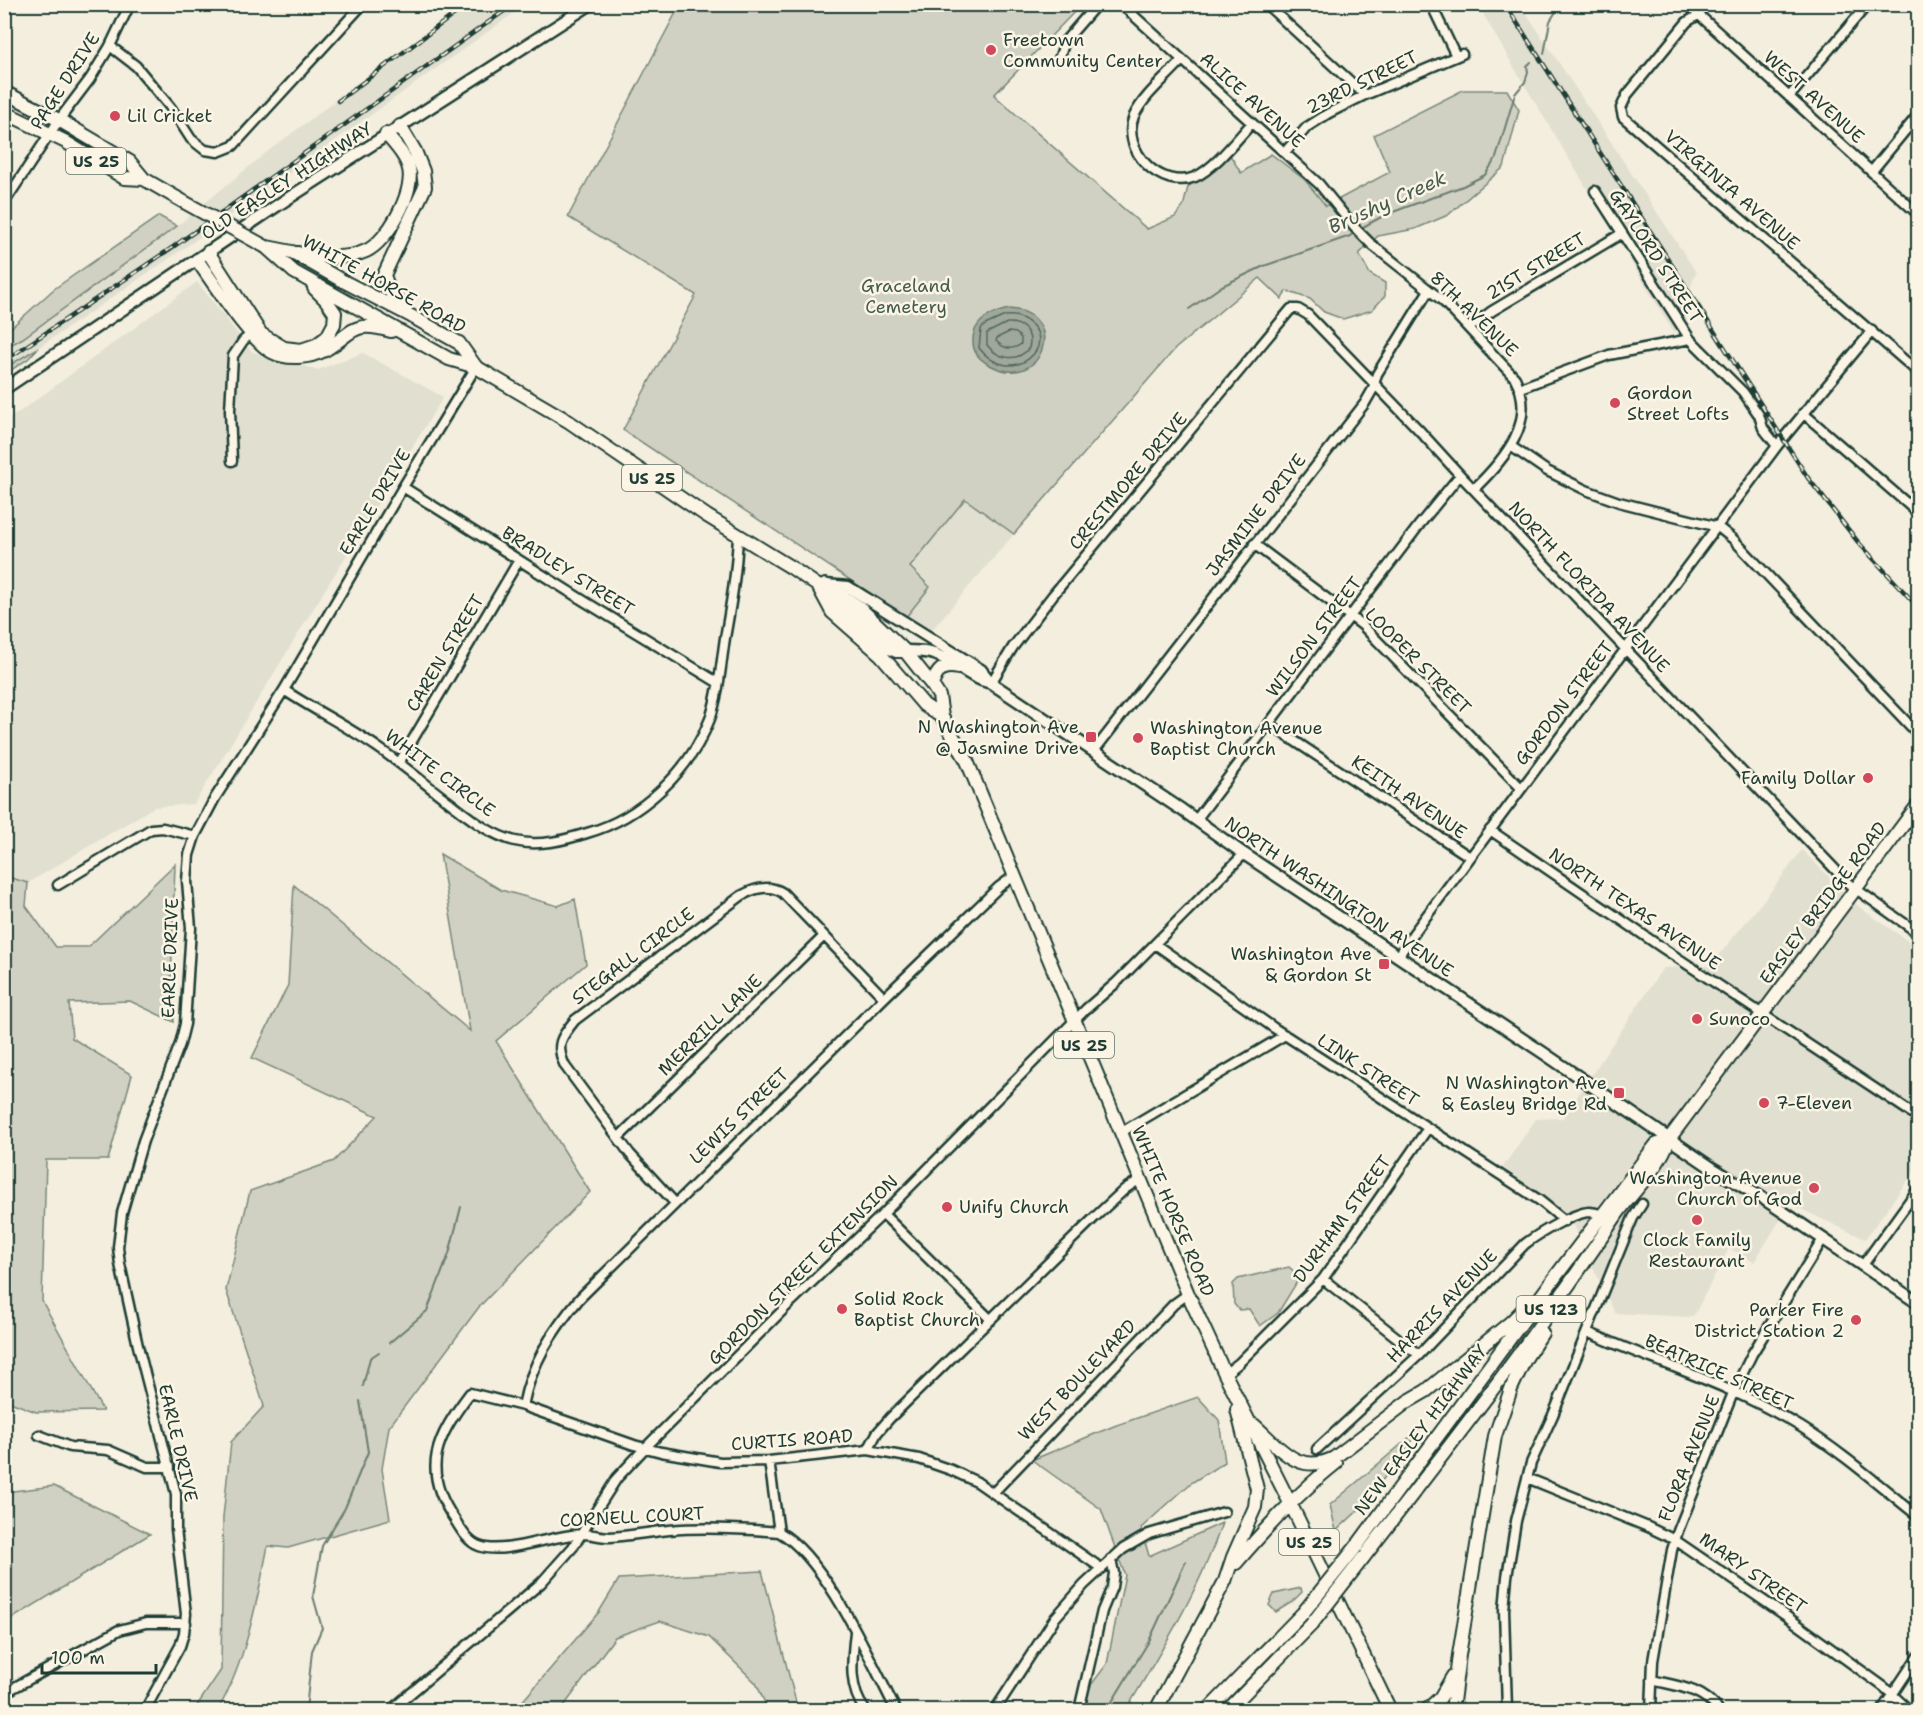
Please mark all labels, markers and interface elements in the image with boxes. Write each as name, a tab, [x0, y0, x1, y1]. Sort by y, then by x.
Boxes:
street label: PAGE DRIVE	[25, 28, 105, 134]
place label: Freetown Community Center	[1003, 28, 1163, 73]
marker: Freetown Community Center	[984, 43, 998, 57]
street label: 23RD STREET	[1302, 45, 1422, 119]
street label: WEST AVENUE	[1758, 45, 1870, 149]
street label: ALICE AVENUE	[1195, 47, 1309, 153]
place label: Lil Cricket	[127, 104, 213, 128]
marker: Lil Cricket	[108, 109, 122, 123]
street label: OLD EASLEY HIGHWAY	[197, 116, 378, 246]
street label: VIRGINIA AVENUE	[1659, 125, 1805, 255]
road number: US 25	[66, 148, 126, 174]
water label: Brushy Creek	[1324, 164, 1451, 240]
street label: GAYLORD STREET	[1604, 184, 1708, 328]
street label: 21ST STREET	[1482, 227, 1590, 305]
street label: WHITE HORSE ROAD	[298, 229, 470, 339]
street label: 8TH AVENUE	[1425, 266, 1523, 362]
park label: Graceland Cemetery	[861, 274, 951, 319]
place label: Gordon Street Lofts	[1627, 381, 1729, 426]
marker: Gordon Street Lofts	[1608, 396, 1622, 410]
street label: CRESTMORE DRIVE	[1063, 407, 1193, 555]
street label: EARLE DRIVE	[334, 444, 416, 560]
street label: JASMINE DRIVE	[1201, 449, 1311, 581]
road number: US 25	[622, 465, 682, 491]
street label: NORTH FLORIDA AVENUE	[1503, 496, 1675, 678]
street label: BRADLEY STREET	[497, 521, 639, 621]
street label: WILSON STREET	[1261, 572, 1367, 702]
street label: CAREN STREET	[400, 590, 490, 716]
street label: LOOPER STREET	[1360, 603, 1476, 719]
street label: GORDON STREET	[1509, 636, 1619, 770]
place label: N Washington Ave @ Jasmine Drive	[918, 715, 1079, 760]
place label: Washington Avenue Baptist Church	[1150, 716, 1323, 761]
street label: WHITE CIRCLE	[380, 724, 500, 822]
marker: N Washington Ave @ Jasmine Drive	[1084, 730, 1098, 744]
marker: Washington Avenue Baptist Church	[1131, 731, 1145, 745]
street label: KEITH AVENUE	[1347, 750, 1471, 844]
place label: Family Dollar	[1741, 766, 1856, 790]
marker: Family Dollar	[1861, 771, 1875, 785]
street label: NORTH WASHINGTON AVENUE	[1220, 811, 1458, 983]
street label: EASLEY BRIDGE ROAD	[1754, 817, 1892, 989]
street label: NORTH TEXAS AVENUE	[1544, 842, 1726, 976]
street label: EARLE DRIVE	[156, 897, 184, 1019]
street label: STEGALL CIRCLE	[567, 902, 699, 1010]
place label: Washington Ave & Gordon St	[1230, 942, 1372, 987]
marker: Washington Ave & Gordon St	[1377, 957, 1391, 971]
street label: MERRILL LANE	[653, 969, 767, 1081]
place label: Sunoco	[1709, 1007, 1770, 1031]
marker: Sunoco	[1690, 1012, 1704, 1026]
street label: LINK STREET	[1312, 1028, 1424, 1112]
road number: US 25	[1054, 1032, 1114, 1058]
street label: LEWIS STREET	[684, 1062, 794, 1170]
place label: N Washington Ave & Easley Bridge Rd	[1442, 1071, 1607, 1116]
marker: N Washington Ave & Easley Bridge Rd	[1612, 1086, 1626, 1100]
place label: 7-Eleven	[1776, 1091, 1852, 1115]
marker: 7-Eleven	[1757, 1096, 1771, 1110]
street label: WHITE HORSE ROAD	[1126, 1122, 1220, 1300]
street label: DURHAM STREET	[1288, 1150, 1396, 1288]
place label: Washington Avenue Church of God	[1629, 1166, 1802, 1211]
street label: GORDON STREET EXTENSION	[703, 1170, 903, 1370]
marker: Washington Avenue Church of God	[1807, 1181, 1821, 1195]
place label: Unify Church	[959, 1195, 1069, 1219]
marker: Unify Church	[940, 1200, 954, 1214]
marker: Clock Family Restaurant	[1690, 1213, 1704, 1227]
place label: Clock Family Restaurant	[1643, 1228, 1751, 1273]
street label: HARRIS AVENUE	[1381, 1244, 1503, 1368]
place label: Solid Rock Baptist Church	[854, 1287, 980, 1332]
road number: US 123	[1516, 1296, 1586, 1322]
place label: Parker Fire District Station 2	[1695, 1298, 1844, 1343]
marker: Solid Rock Baptist Church	[835, 1302, 849, 1316]
marker: Parker Fire District Station 2	[1849, 1313, 1863, 1327]
street label: WEST BOULEVARD	[1013, 1314, 1141, 1446]
street label: BEATRICE STREET	[1641, 1329, 1797, 1415]
street label: NEW EASLEY HIGHWAY	[1349, 1340, 1493, 1520]
street label: EARLE DRIVE	[153, 1382, 203, 1504]
street label: FLORA AVENUE	[1652, 1391, 1726, 1525]
street label: CURTIS ROAD	[730, 1424, 854, 1456]
street label: CORNELL COURT	[559, 1501, 705, 1533]
street label: MARY STREET	[1695, 1527, 1811, 1619]
road number: US 25	[1279, 1529, 1339, 1555]
scale bar	[42, 1637, 156, 1675]
text: 100 m	[51, 1646, 105, 1670]

